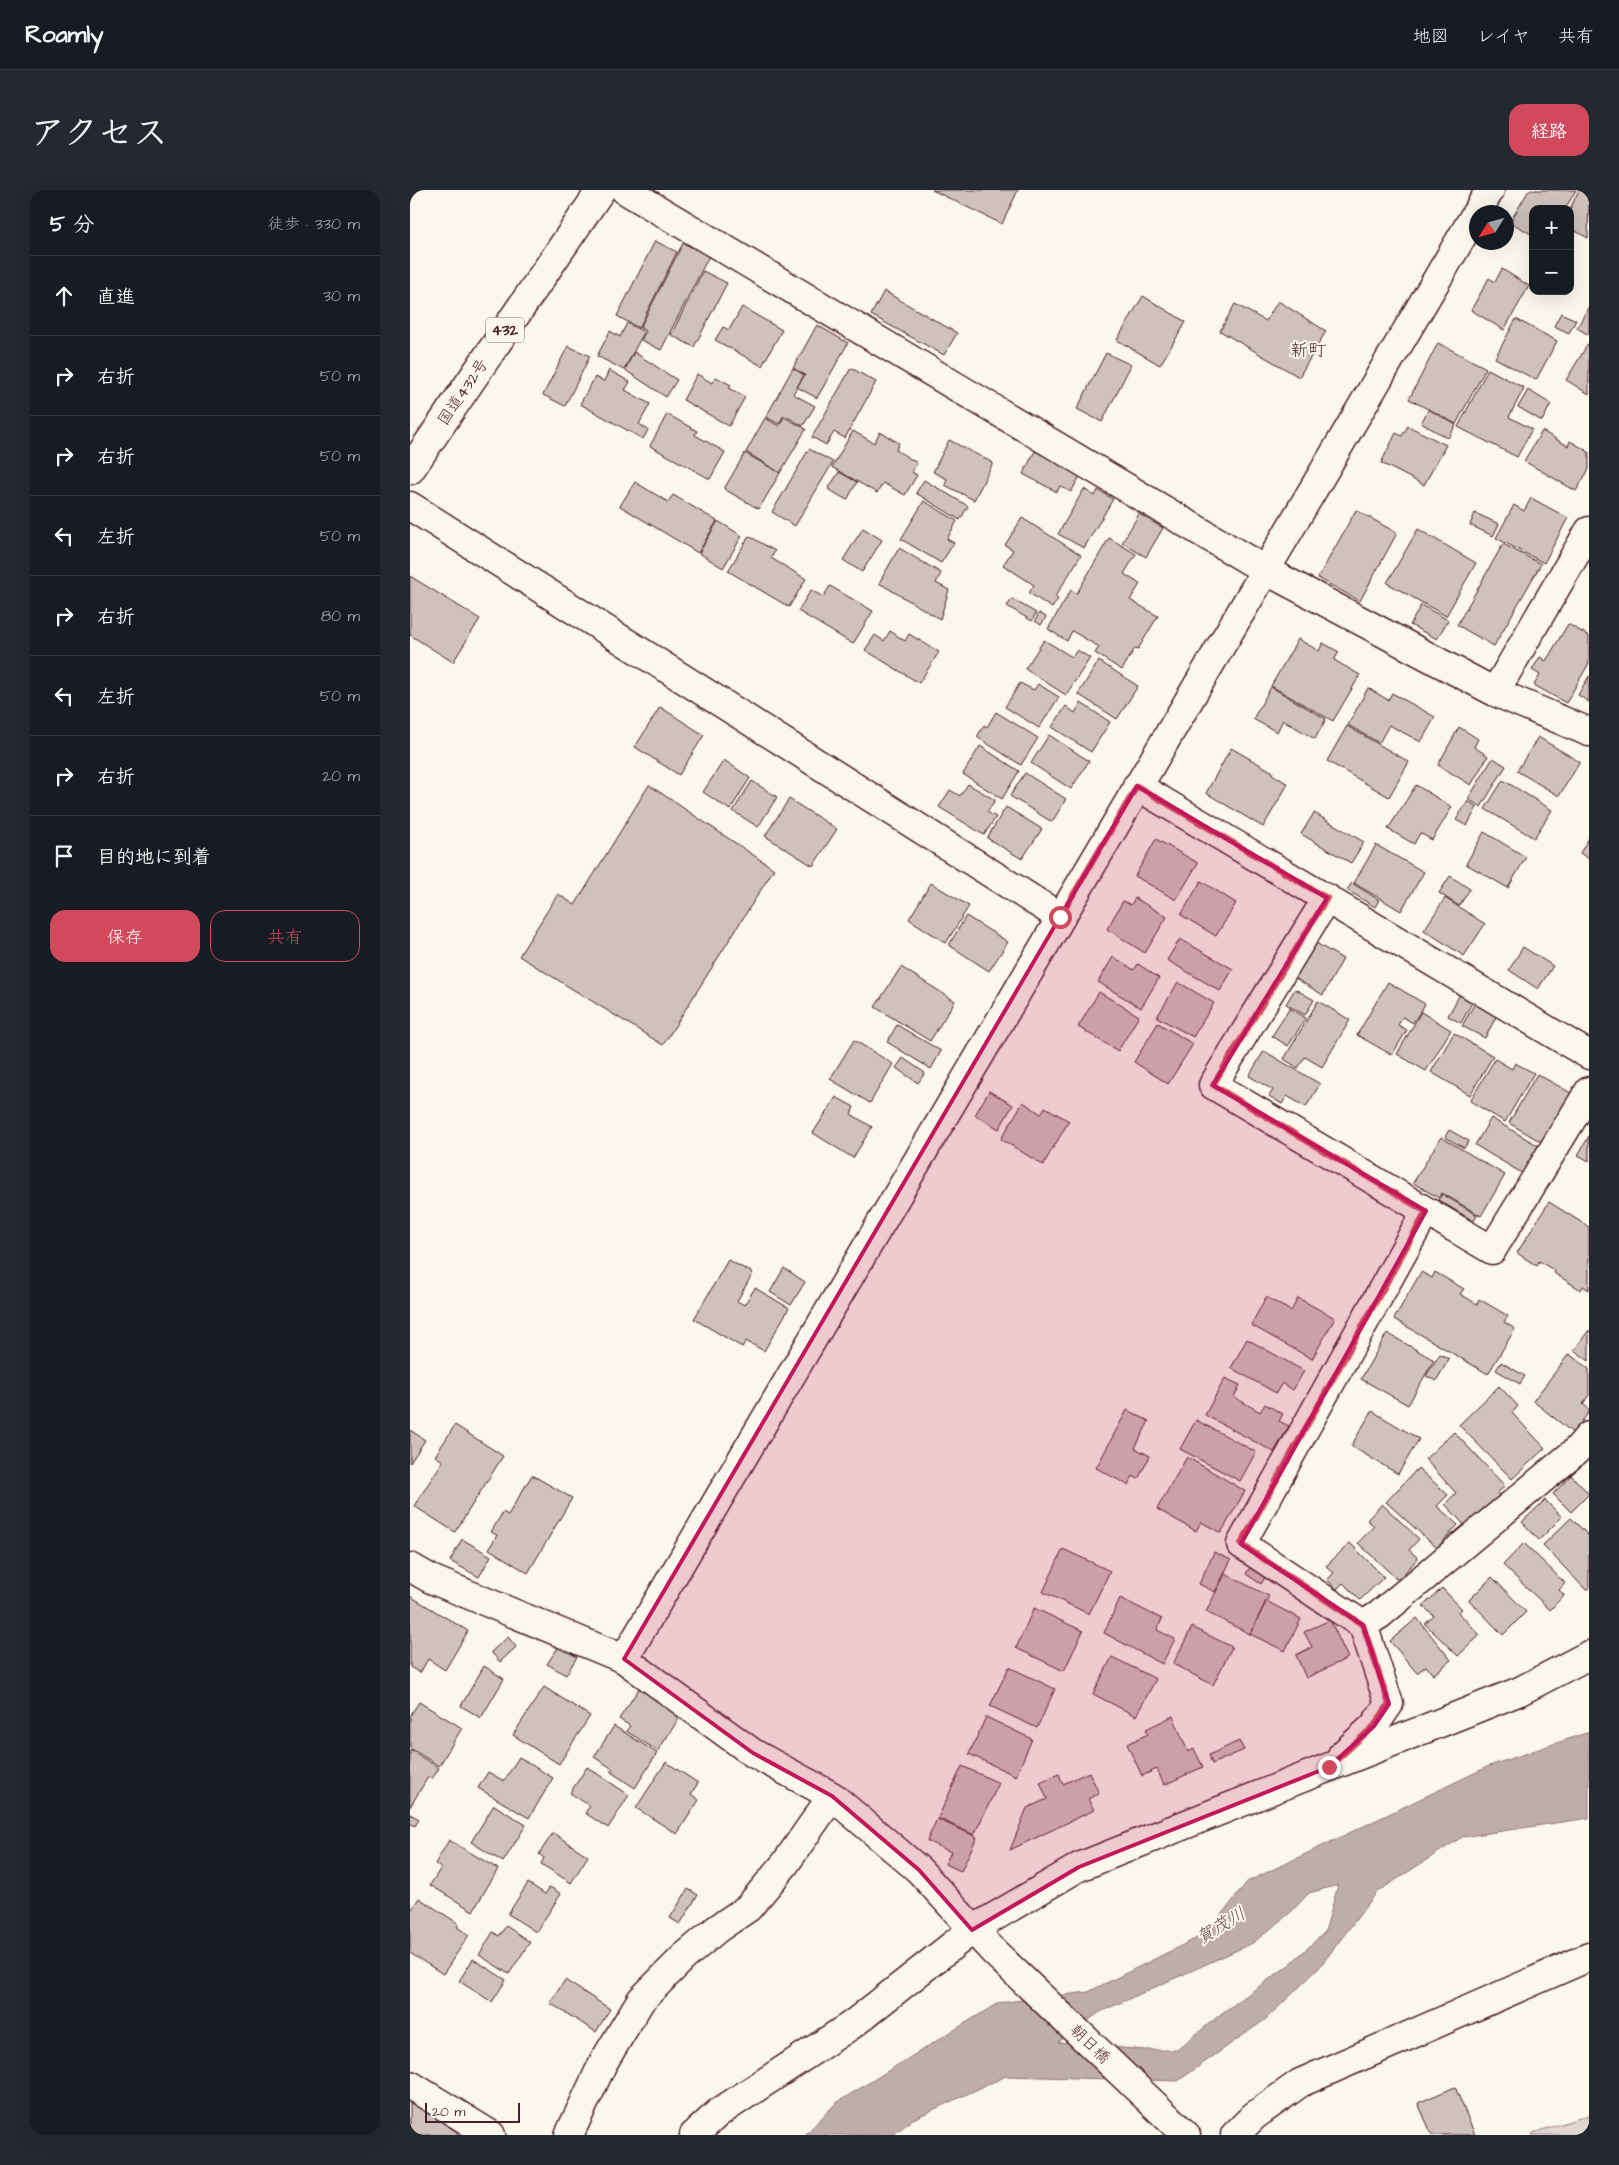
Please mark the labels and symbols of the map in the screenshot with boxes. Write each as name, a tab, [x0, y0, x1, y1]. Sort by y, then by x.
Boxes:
north arrow	[1469, 205, 1514, 250]
road number: 432	[486, 318, 524, 342]
district label: 新町	[1290, 338, 1326, 363]
street label: 国道432号	[433, 354, 493, 430]
route start	[1049, 906, 1072, 929]
route end	[1318, 1756, 1341, 1779]
water label: 賀茂川	[1191, 1901, 1251, 1951]
street label: 朝日橋	[1065, 2019, 1115, 2069]
scale bar	[425, 2100, 520, 2123]

